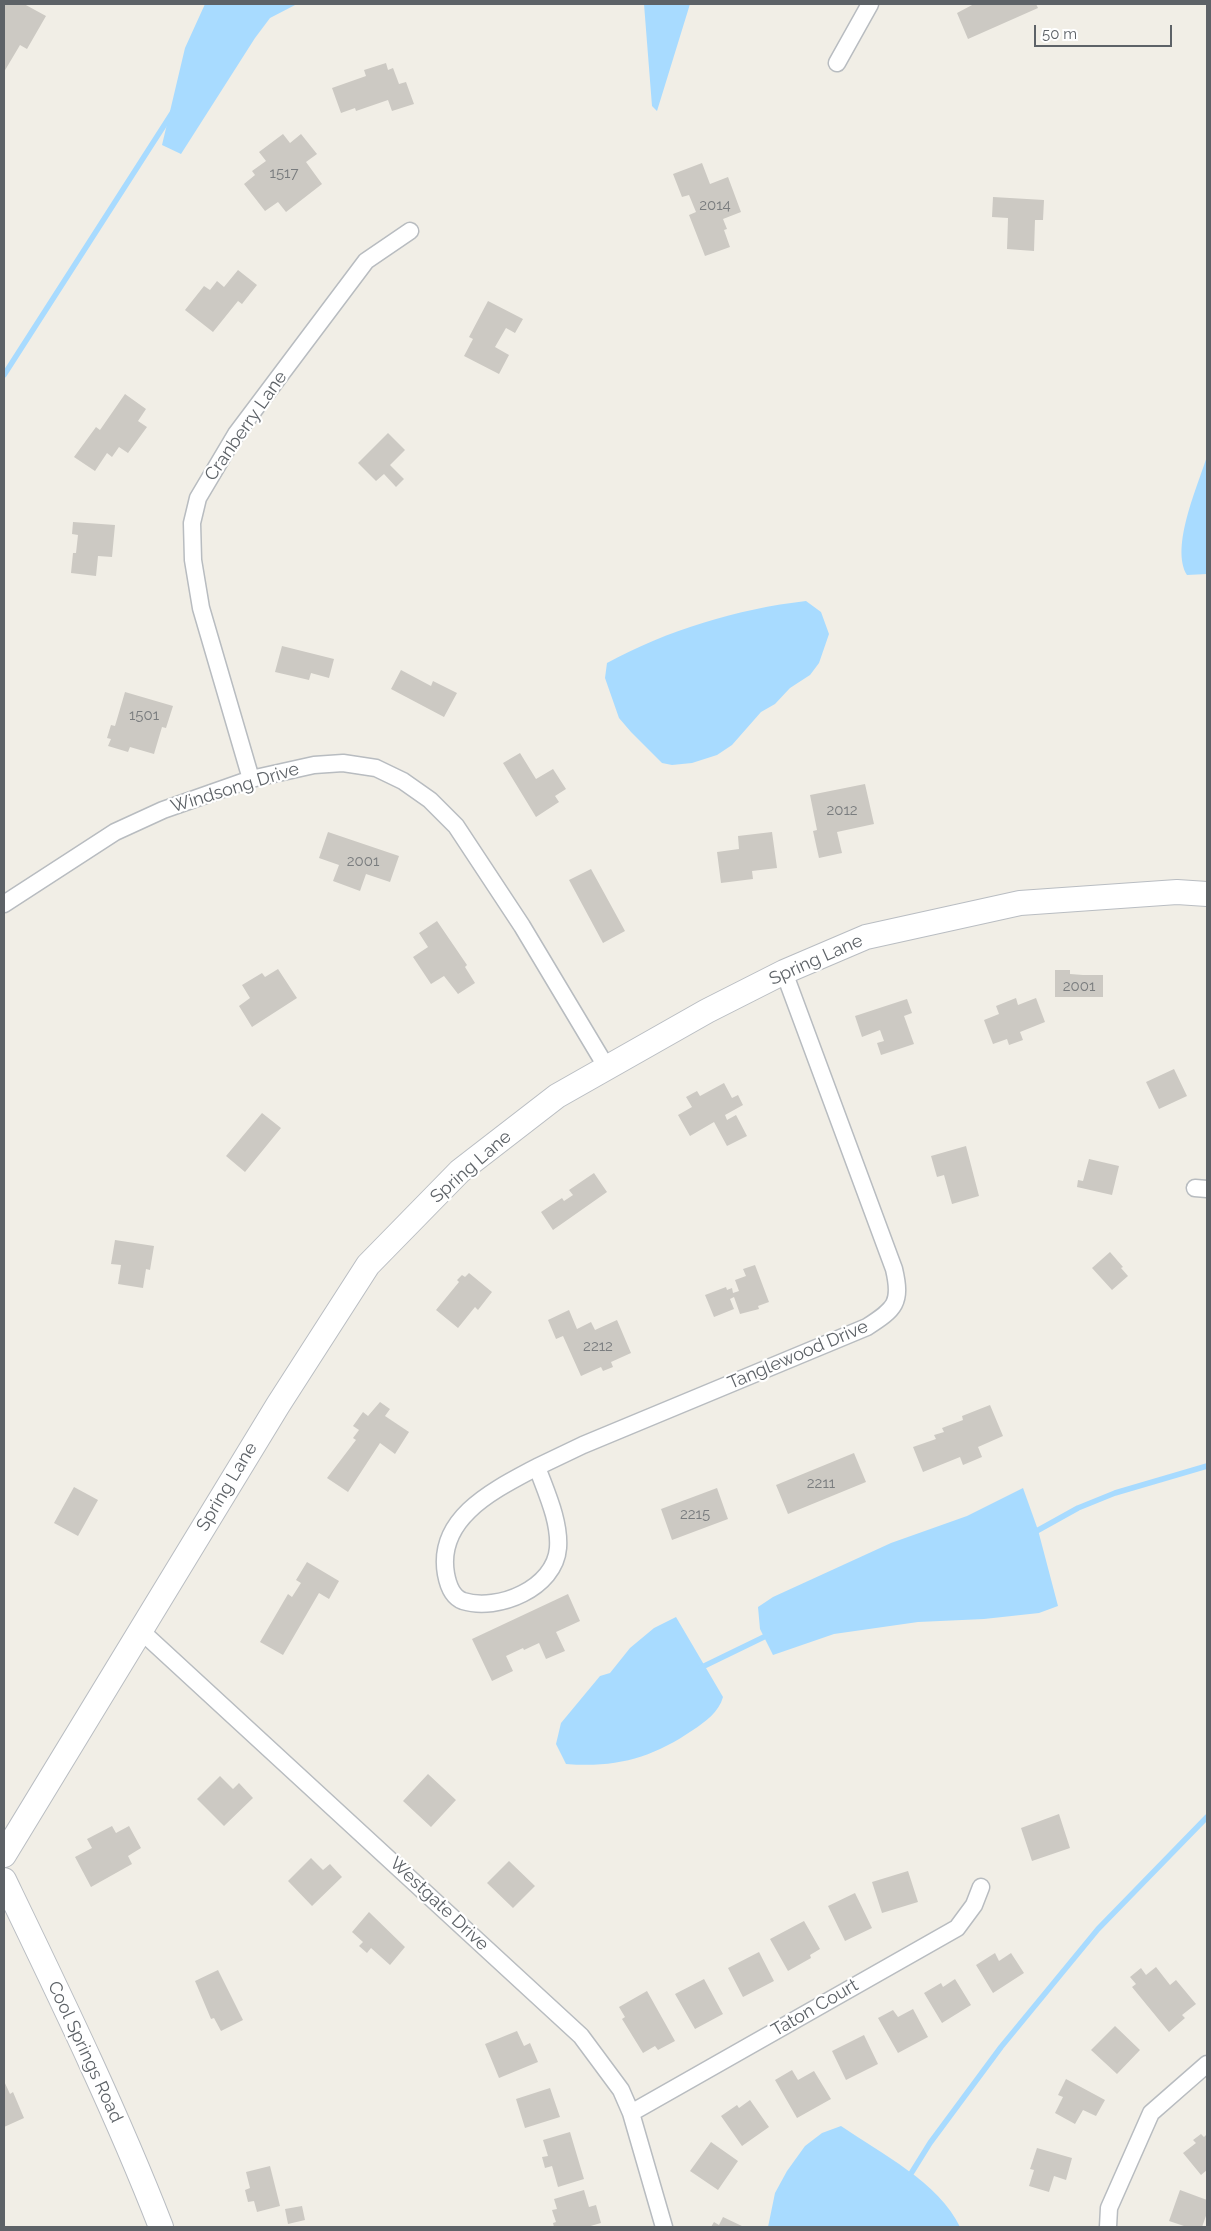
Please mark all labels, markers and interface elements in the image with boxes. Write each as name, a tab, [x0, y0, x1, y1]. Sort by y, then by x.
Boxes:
scale bar	[1036, 15, 1174, 47]
text: 50 m	[1042, 25, 1077, 43]
house number: 1517	[270, 164, 298, 182]
house number: 2014	[699, 196, 731, 214]
street label: Cranberry Lane	[200, 367, 292, 485]
house number: 1501	[129, 706, 159, 724]
street label: Windsong Drive	[168, 758, 302, 818]
house number: 2012	[826, 801, 858, 819]
house number: 2001	[347, 852, 379, 870]
street label: Spring Lane	[766, 930, 866, 990]
house number: 2001	[1063, 977, 1095, 995]
street label: Spring Lane	[426, 1126, 516, 1208]
street label: Tanglewood Drive	[725, 1316, 871, 1394]
house number: 2212	[583, 1337, 613, 1355]
street label: Spring Lane	[192, 1439, 262, 1535]
house number: 2211	[807, 1474, 835, 1492]
house number: 2215	[680, 1505, 710, 1523]
street label: Westgate Drive	[385, 1853, 493, 1955]
street label: Taton Court	[768, 1974, 862, 2042]
street label: Cool Springs Road	[43, 1978, 127, 2126]

